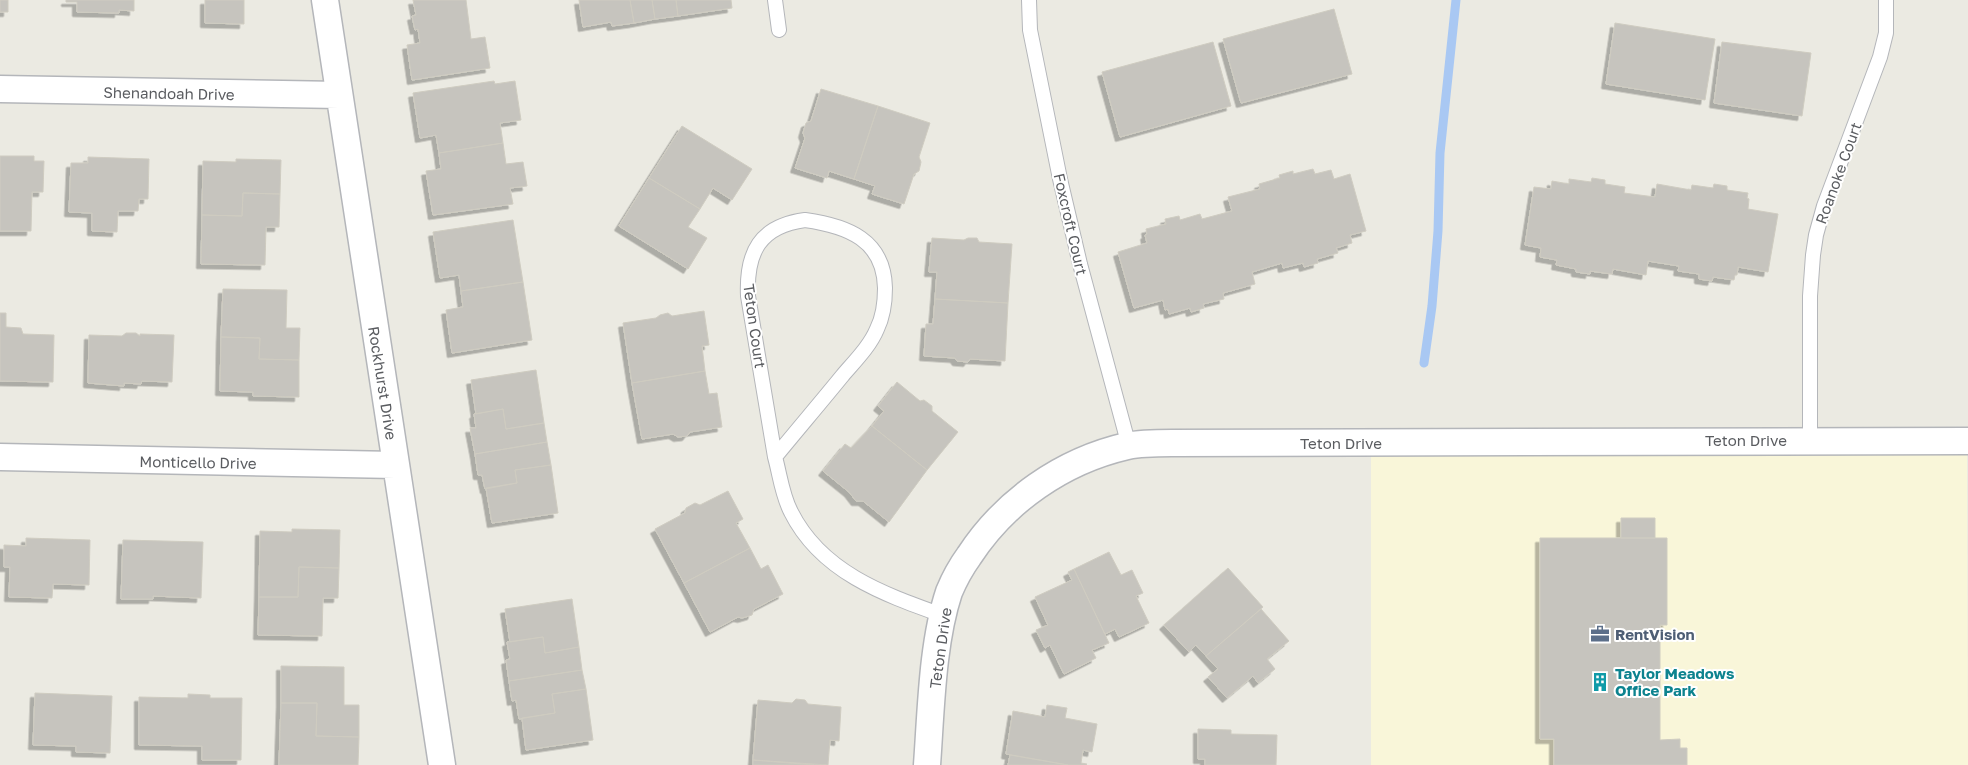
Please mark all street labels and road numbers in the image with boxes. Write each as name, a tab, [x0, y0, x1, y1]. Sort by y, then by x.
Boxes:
street label: Shenandoah Drive	[103, 83, 235, 103]
street label: Roanoke Court	[1811, 120, 1865, 226]
street label: Foxcroft Court	[1051, 171, 1091, 277]
street label: Teton Court	[740, 283, 770, 369]
street label: Rockhurst Drive	[365, 325, 401, 441]
street label: Teton Drive	[1705, 431, 1787, 449]
street label: Teton Drive	[1300, 434, 1382, 452]
street label: Monticello Drive	[139, 452, 257, 472]
street label: Teton Drive	[925, 606, 955, 690]

